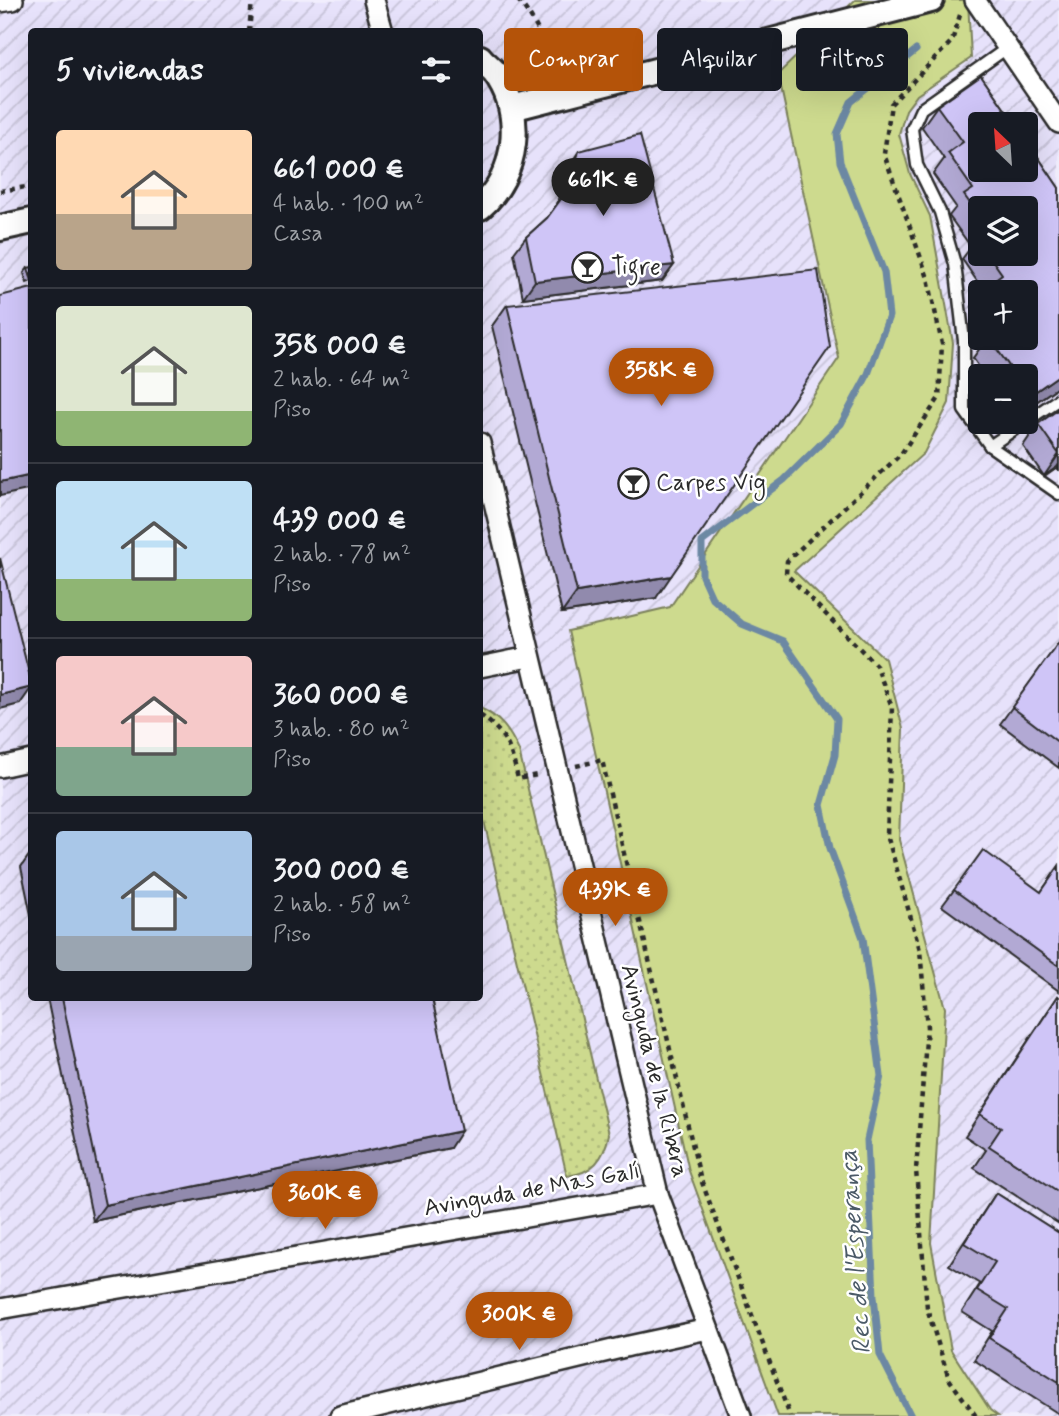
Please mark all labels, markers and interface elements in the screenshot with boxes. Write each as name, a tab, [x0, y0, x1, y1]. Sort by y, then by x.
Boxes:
chip: Comprar	[504, 28, 643, 91]
chip: Alquilar	[657, 28, 782, 91]
chip: Filtros	[796, 28, 908, 91]
text: 5 viviendas	[56, 51, 204, 90]
icon: filters	[417, 51, 455, 89]
north arrow	[968, 112, 1038, 182]
map controls	[968, 112, 1038, 434]
text: 661 000 €	[273, 150, 405, 189]
icon: home	[112, 158, 196, 242]
pin: 661K €	[546, 158, 660, 218]
text: 661K €	[568, 166, 638, 196]
text: 4 hab. · 100 m²	[273, 189, 424, 219]
button: layers	[968, 196, 1038, 266]
text: Casa	[273, 219, 323, 249]
bar icon: Tigre	[571, 250, 605, 284]
place label: Tigre	[611, 252, 661, 286]
button: +	[968, 280, 1038, 350]
text: 358 000 €	[273, 326, 407, 365]
icon: home	[112, 334, 196, 418]
pin: 358K €	[604, 348, 718, 408]
text: 358K €	[625, 356, 697, 386]
button: −	[968, 364, 1038, 434]
text: 2 hab. · 64 m²	[273, 365, 410, 395]
text: Piso	[273, 395, 311, 425]
bar icon: Carpes Vig	[616, 466, 650, 500]
place label: Carpes Vig	[656, 468, 766, 501]
text: 439 000 €	[273, 501, 407, 540]
icon: home	[112, 509, 196, 593]
text: 2 hab. · 78 m²	[273, 540, 411, 570]
text: Piso	[273, 570, 311, 600]
text: 360 000 €	[273, 676, 409, 715]
icon: home	[112, 684, 196, 768]
text: 3 hab. · 80 m²	[273, 715, 410, 745]
text: Piso	[273, 745, 311, 775]
text: 300 000 €	[273, 851, 410, 890]
icon: home	[112, 859, 196, 943]
pin: 439K €	[558, 869, 672, 928]
text: 439K €	[579, 876, 651, 906]
text: 2 hab. · 58 m²	[273, 890, 411, 920]
text: Piso	[273, 920, 311, 950]
street label: Avinguda de la Ribera	[611, 961, 696, 1181]
water label: Rec de l'Esperança	[832, 1149, 880, 1355]
street label: Avinguda de Mas Galí	[422, 1156, 643, 1226]
pin: 360K €	[268, 1172, 382, 1231]
text: 360K €	[288, 1179, 362, 1209]
pin: 300K €	[462, 1292, 576, 1352]
text: 300K €	[482, 1300, 556, 1330]

